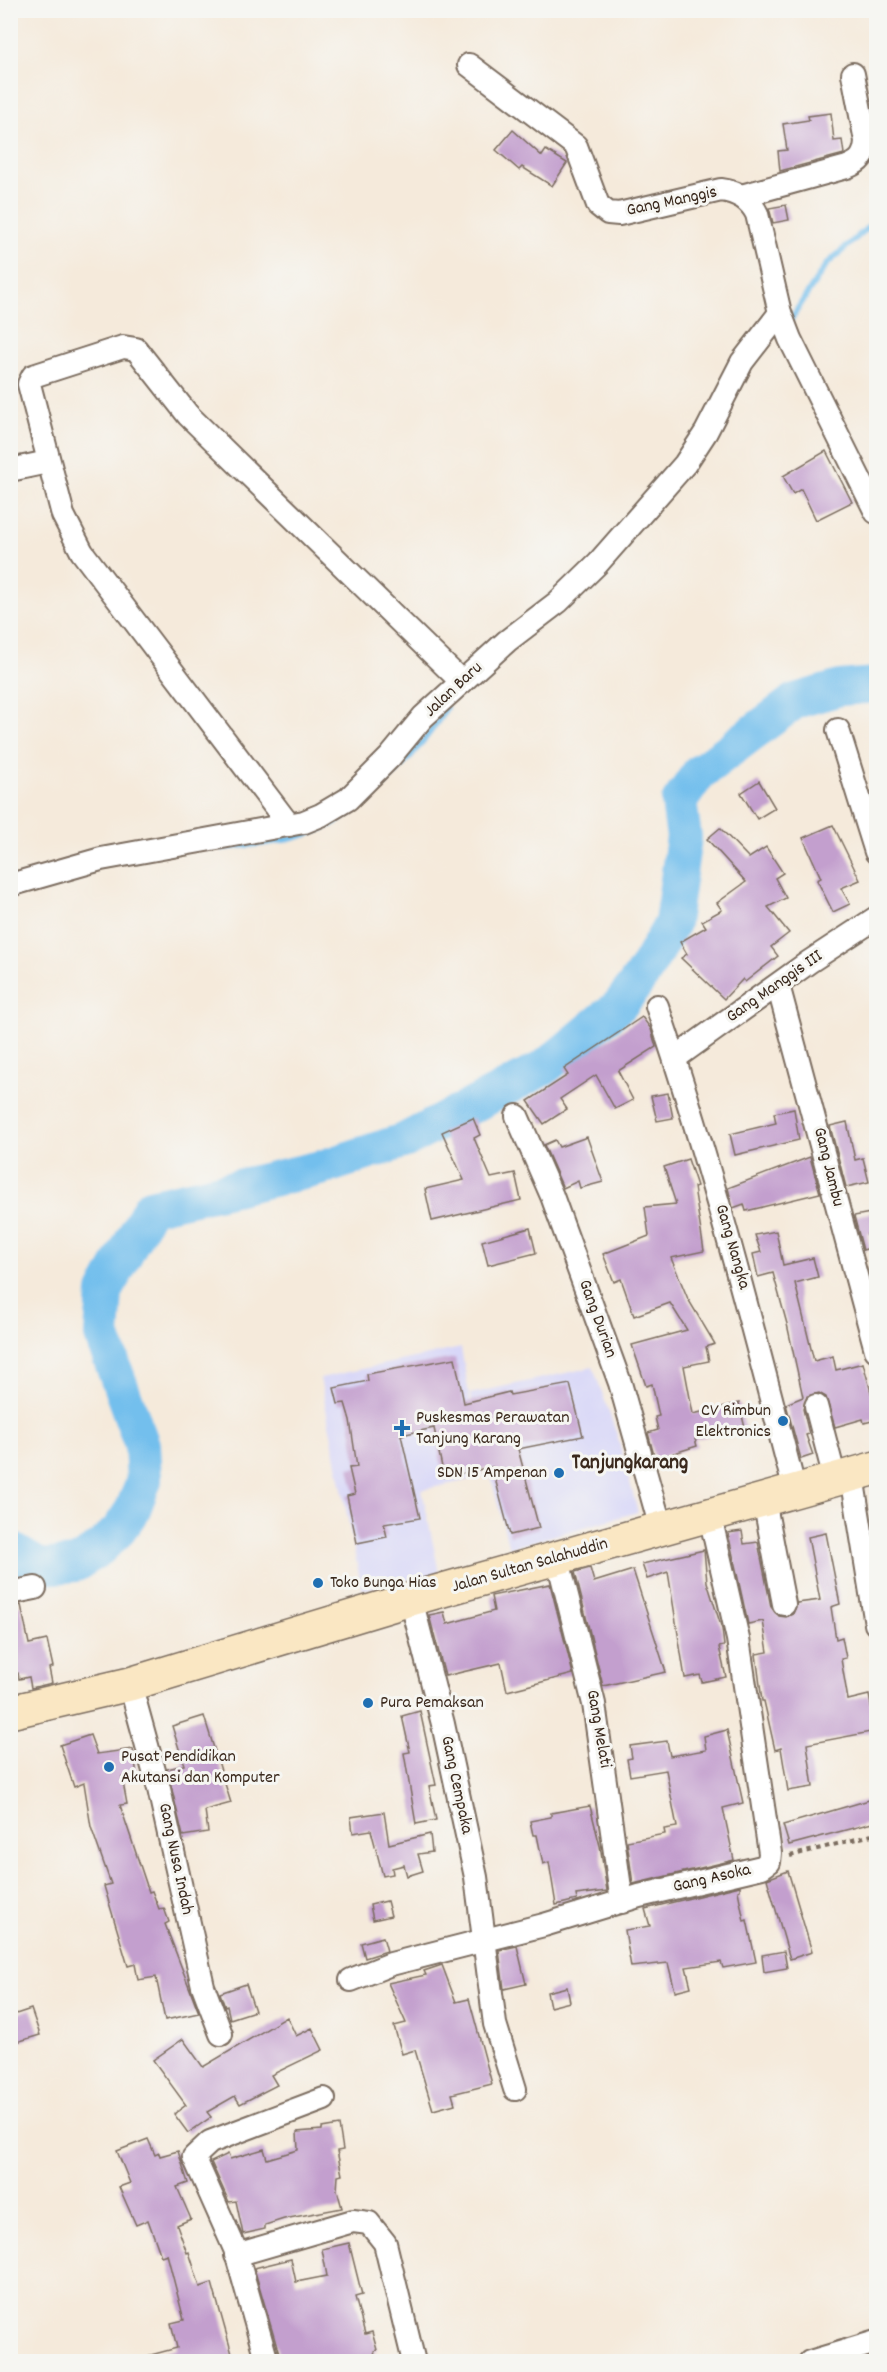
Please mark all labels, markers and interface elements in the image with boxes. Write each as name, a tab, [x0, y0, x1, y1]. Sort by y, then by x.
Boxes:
street label: Gang Manggis	[624, 180, 720, 224]
street label: Jalan Baru	[419, 656, 489, 724]
street label: Gang Manggis III	[722, 944, 829, 1030]
street label: Gang Jambu	[806, 1125, 850, 1209]
street label: Gang Nangka	[708, 1202, 756, 1293]
street label: Gang Durian	[571, 1276, 623, 1362]
place label: CV Rimbun Elektronics	[695, 1399, 771, 1445]
place label: Puskesmas Perawatan Tanjung Karang	[416, 1406, 570, 1452]
marker: CV Rimbun Elektronics	[776, 1414, 790, 1428]
marker: Puskesmas Perawatan Tanjung Karang	[393, 1419, 411, 1437]
district label: Tanjungkarang	[572, 1449, 688, 1479]
place label: SDN 15 Ampenan	[437, 1461, 547, 1486]
marker: SDN 15 Ampenan	[552, 1466, 566, 1480]
street label: Jalan Sultan Salahuddin	[449, 1532, 611, 1600]
place label: Toko Bunga Hias	[330, 1571, 437, 1596]
marker: Toko Bunga Hias	[311, 1576, 325, 1590]
street label: Gang Melati	[579, 1688, 617, 1770]
place label: Pura Pemaksan	[380, 1691, 484, 1716]
marker: Pura Pemaksan	[361, 1696, 375, 1710]
street label: Gang Cempaka	[433, 1734, 479, 1837]
place label: Pusat Pendidikan Akutansi dan Komputer	[121, 1745, 280, 1791]
marker: Pusat Pendidikan Akutansi dan Komputer	[102, 1760, 116, 1774]
street label: Gang Nusa Indah	[151, 1801, 199, 1917]
street label: Gang Asoka	[671, 1858, 754, 1900]

